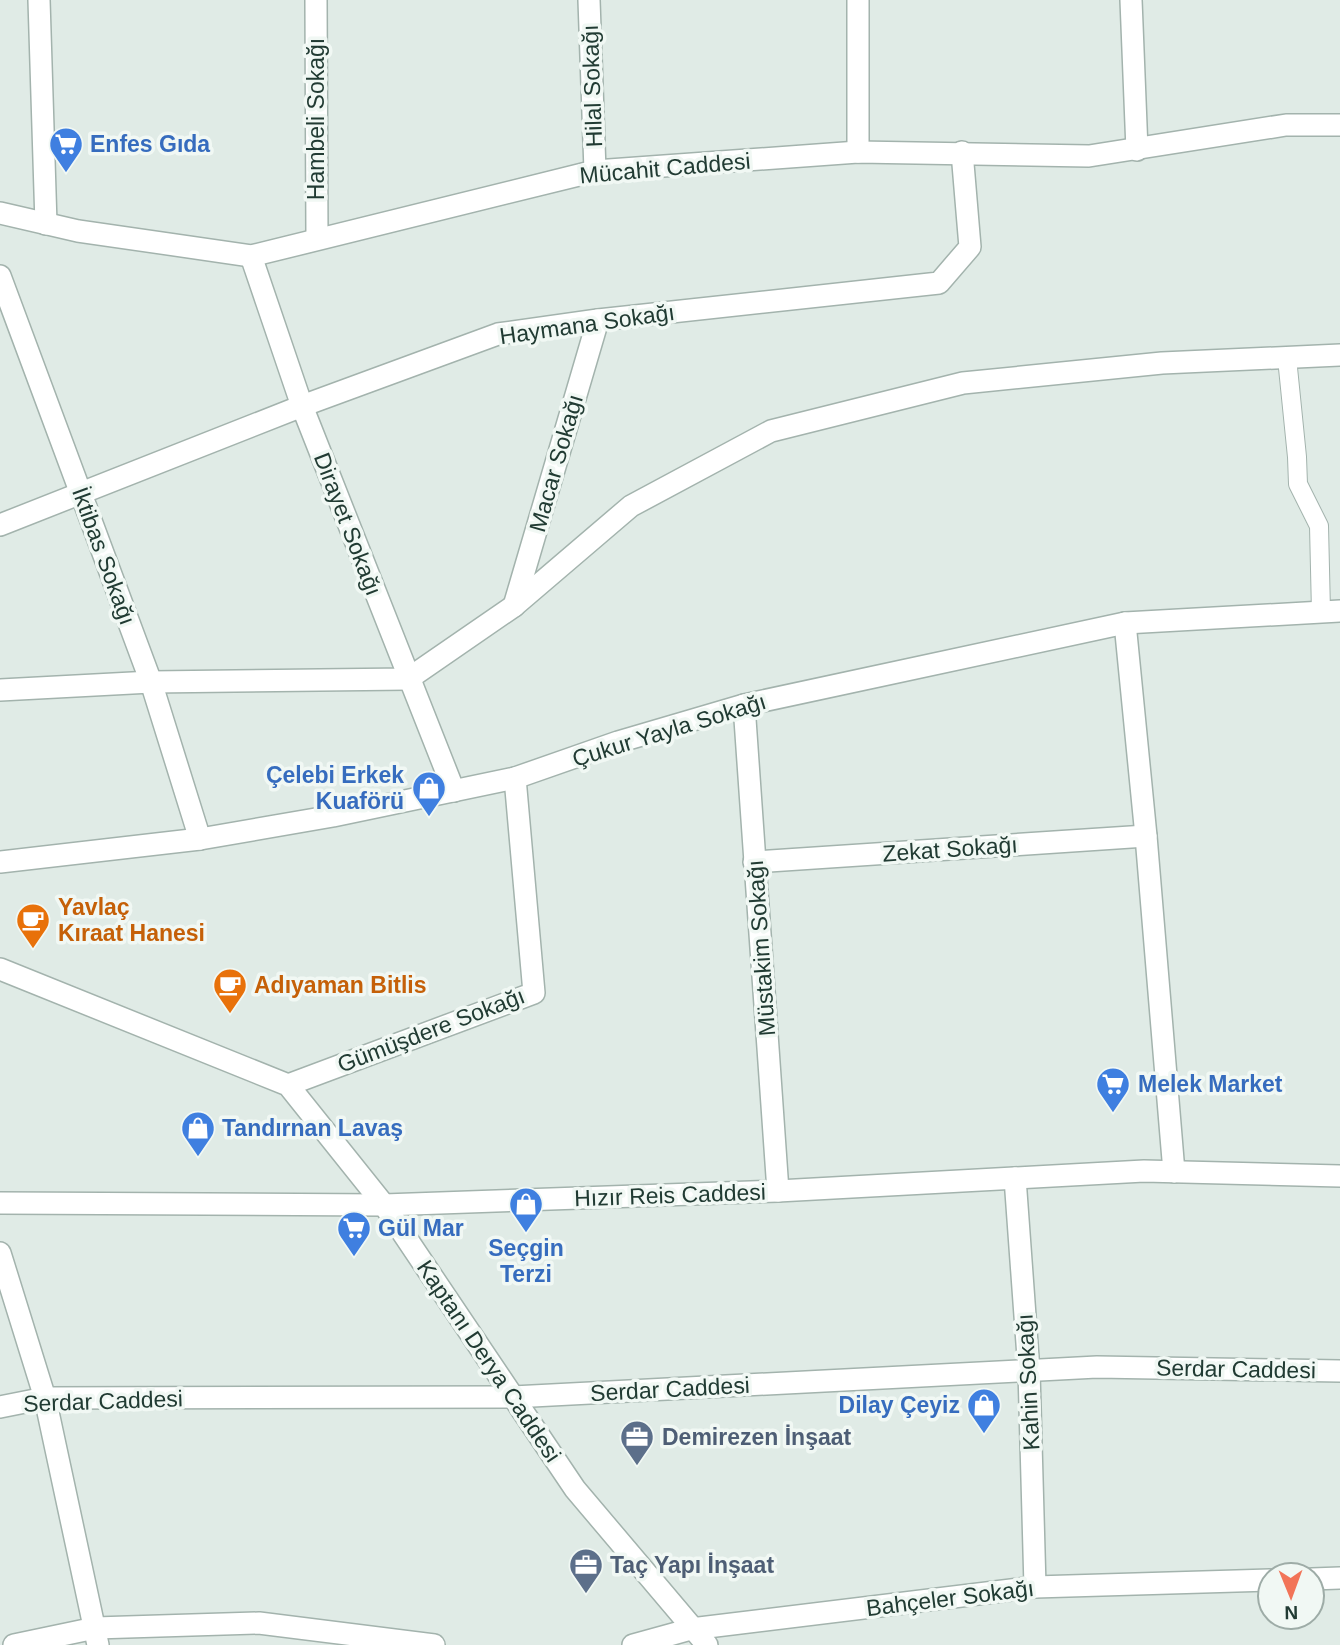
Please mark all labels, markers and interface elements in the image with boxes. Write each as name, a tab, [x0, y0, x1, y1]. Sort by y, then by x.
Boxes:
street label: Hilal Sokağı	[577, 24, 607, 148]
street label: Hambeli Sokağı	[303, 38, 329, 200]
supermarket icon: Enfes Gıda	[47, 125, 85, 174]
place label: Enfes Gıda	[90, 131, 210, 157]
street label: Mücahit Caddesi	[579, 148, 751, 188]
street label: Haymana Sokağı	[498, 299, 676, 349]
street label: Macar Sokağı	[524, 391, 588, 535]
street label: Dirayet Sokağı	[309, 449, 387, 599]
street label: İktibas Sokağı	[67, 484, 141, 628]
street label: Çukur Yayla Sokağı	[569, 688, 769, 772]
place label: Çelebi Erkek Kuaförü	[266, 762, 404, 814]
shop icon: Çelebi Erkek Kuaförü	[410, 769, 448, 818]
street label: Zekat Sokağı	[881, 831, 1019, 867]
street label: Müstakim Sokağı	[742, 859, 780, 1037]
place label: Yavlaç Kıraat Hanesi	[58, 894, 205, 946]
cafe icon: Yavlaç Kıraat Hanesi	[14, 901, 52, 950]
cafe icon: Adıyaman Bitlis	[211, 966, 249, 1015]
place label: Adıyaman Bitlis	[254, 972, 427, 998]
street label: Gümüşdere Sokağı	[334, 982, 528, 1078]
supermarket icon: Melek Market	[1094, 1065, 1132, 1114]
place label: Melek Market	[1138, 1071, 1283, 1097]
shop icon: Tandırnan Lavaş	[179, 1109, 217, 1158]
place label: Tandırnan Lavaş	[222, 1115, 403, 1141]
street label: Hızır Reis Caddesi	[574, 1179, 766, 1211]
shop icon: Seçgin Terzi	[507, 1185, 545, 1234]
supermarket icon: Gül Mar	[335, 1209, 373, 1258]
place label: Gül Mar	[378, 1215, 464, 1241]
place label: Seçgin Terzi	[488, 1235, 564, 1287]
street label: Kaptanı Derya Caddesi	[412, 1255, 566, 1467]
street label: Kahin Sokağı	[1011, 1313, 1045, 1451]
street label: Serdar Caddesi	[1156, 1355, 1316, 1383]
street label: Serdar Caddesi	[590, 1372, 750, 1406]
street label: Serdar Caddesi	[23, 1385, 183, 1417]
shop icon: Dilay Çeyiz	[965, 1386, 1003, 1435]
place label: Dilay Çeyiz	[839, 1392, 960, 1418]
office icon: Demirezen İnşaat	[618, 1418, 656, 1467]
place label: Demirezen İnşaat	[662, 1424, 852, 1450]
office icon: Taç Yapı İnşaat	[567, 1546, 605, 1595]
place label: Taç Yapı İnşaat	[610, 1552, 774, 1578]
north arrow	[1256, 1561, 1326, 1631]
street label: Bahçeler Sokağı	[865, 1575, 1035, 1621]
text: N	[1284, 1602, 1298, 1623]

